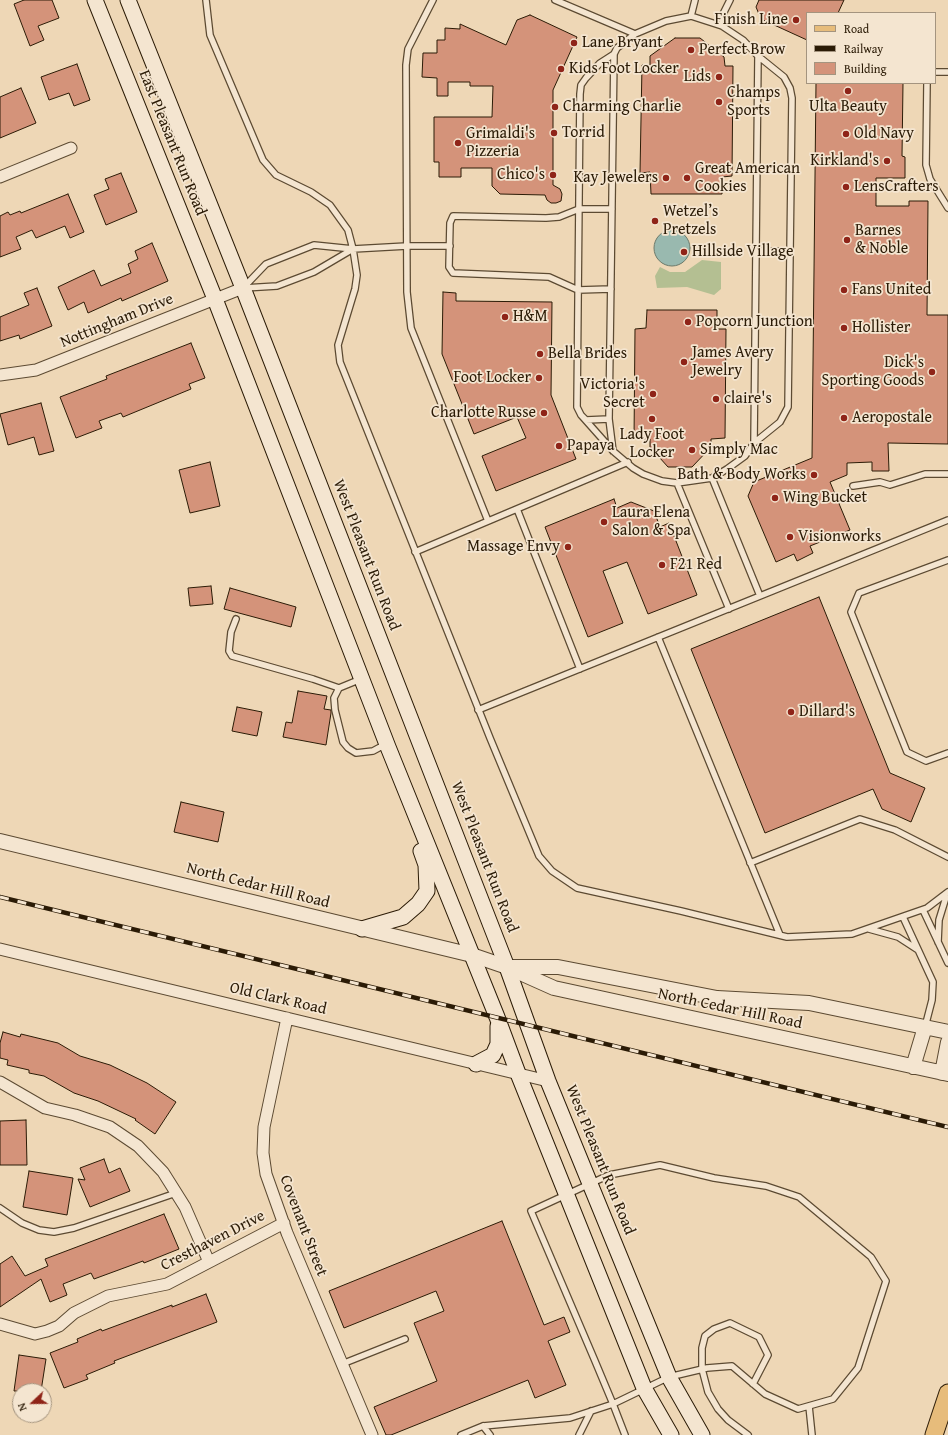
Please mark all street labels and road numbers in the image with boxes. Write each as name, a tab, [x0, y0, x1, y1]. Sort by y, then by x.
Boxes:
street label: East Pleasant Run Road	[134, 67, 210, 219]
street label: Nottingham Drive	[58, 290, 176, 352]
street label: West Pleasant Run Road	[328, 477, 404, 633]
street label: West Pleasant Run Road	[446, 779, 522, 935]
street label: North Cedar Hill Road	[184, 859, 332, 913]
street label: Old Clark Road	[228, 979, 328, 1019]
street label: North Cedar Hill Road	[656, 984, 804, 1034]
street label: West Pleasant Run Road	[561, 1082, 639, 1238]
street label: Covenant Street	[275, 1173, 331, 1279]
street label: Cresthaven Drive	[158, 1206, 268, 1276]

